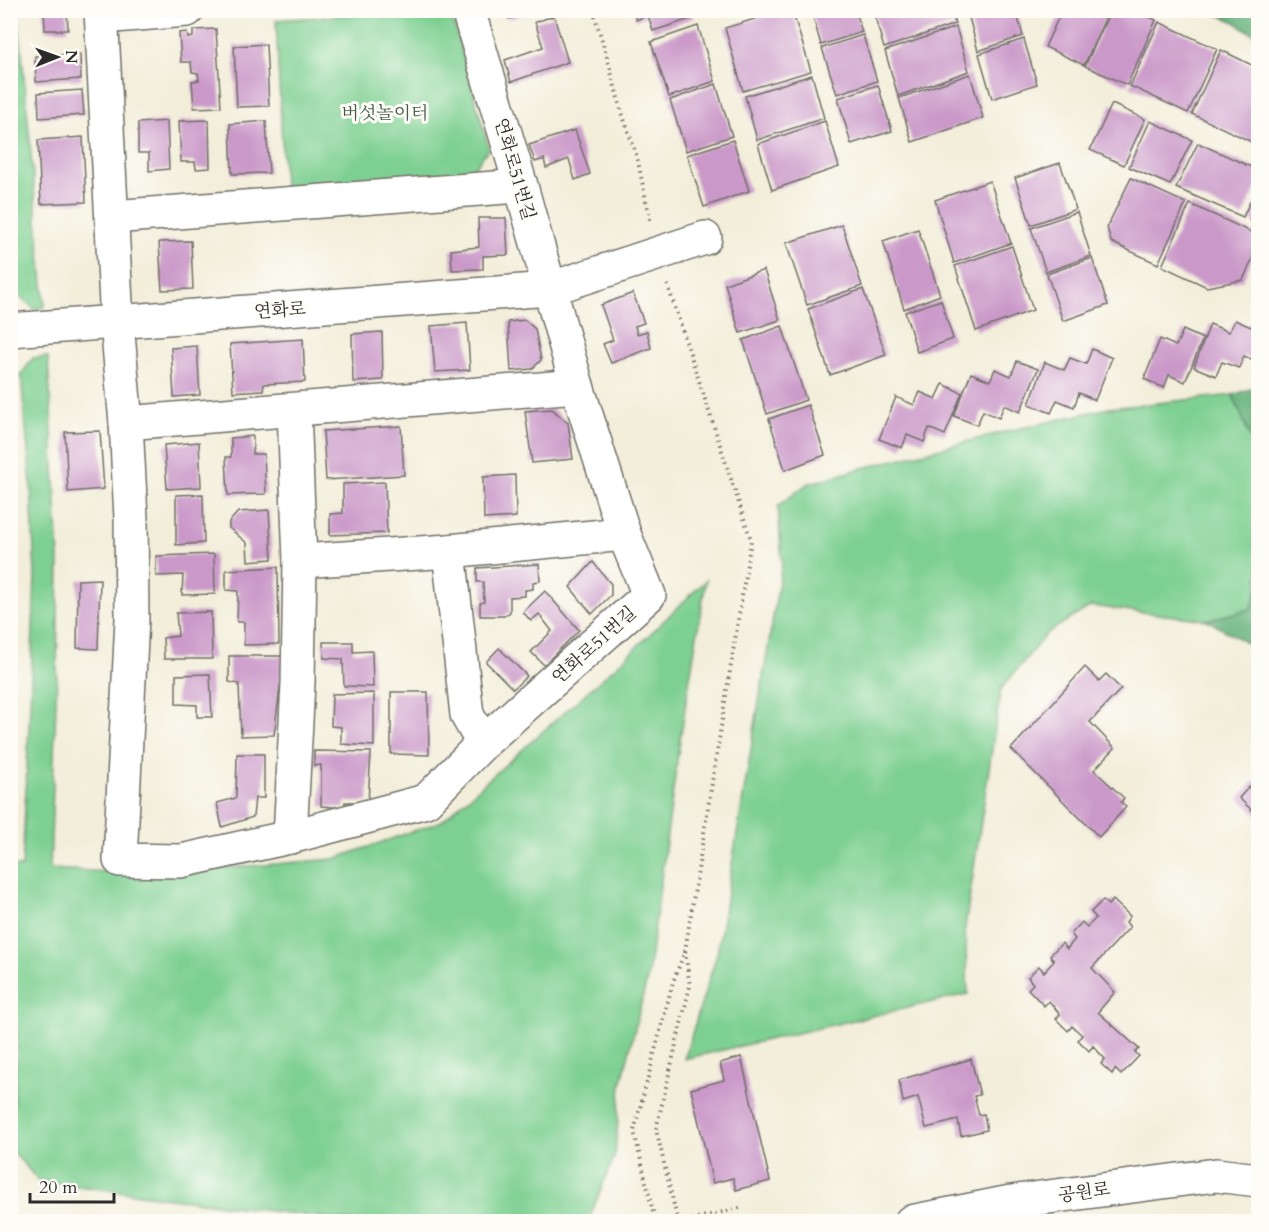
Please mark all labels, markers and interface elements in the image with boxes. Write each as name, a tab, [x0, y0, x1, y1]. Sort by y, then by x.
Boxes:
north arrow	[27, 27, 87, 87]
text: N	[60, 50, 82, 64]
park label: 버섯놀이터	[342, 101, 428, 126]
street label: 연화로51번길	[488, 115, 541, 223]
street label: 연화로	[253, 296, 307, 325]
street label: 연화로51번길	[547, 601, 642, 690]
scale bar	[30, 1166, 114, 1204]
text: 20 m	[39, 1175, 78, 1200]
street label: 공원로	[1056, 1176, 1112, 1209]

